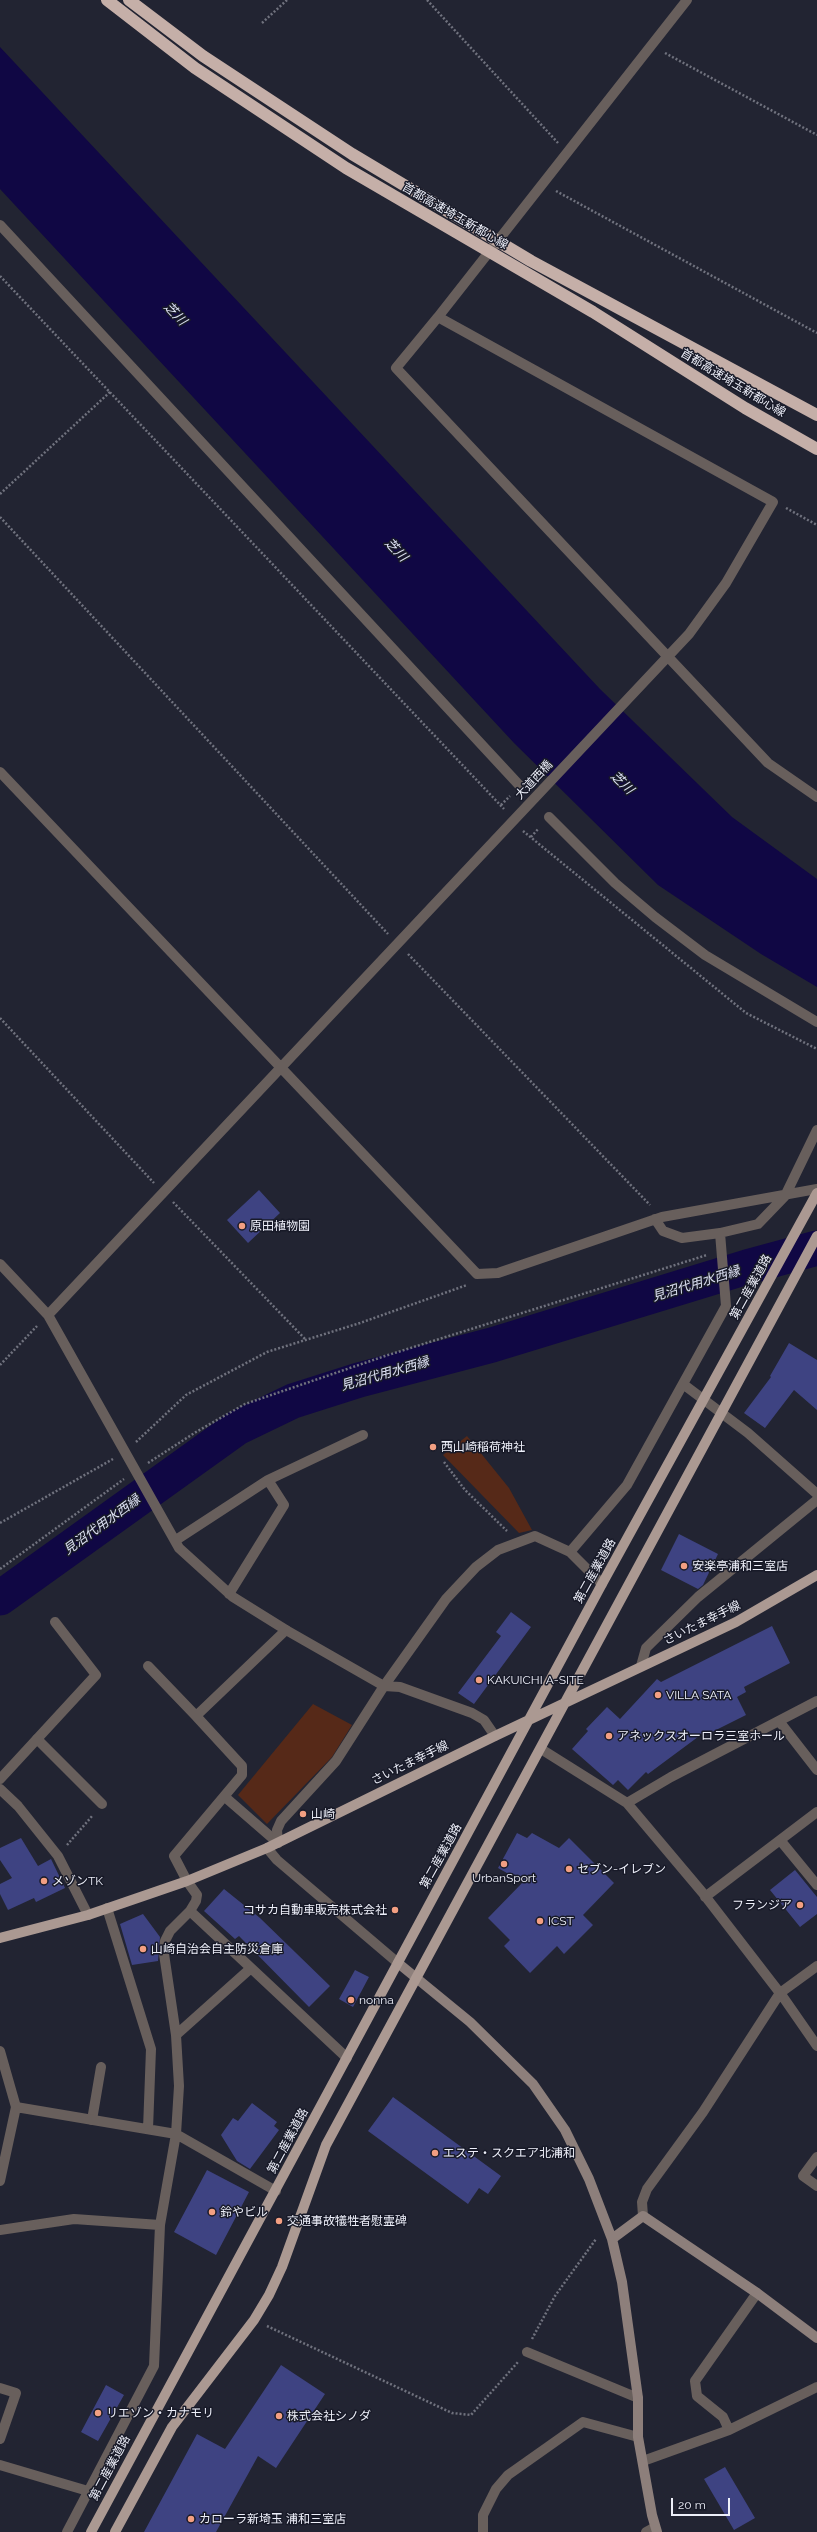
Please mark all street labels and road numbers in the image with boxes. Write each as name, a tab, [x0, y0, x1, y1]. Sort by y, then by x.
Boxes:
street label: 首都高速埼玉新都心線	[399, 180, 511, 252]
street label: 首都高速埼玉新都心線	[678, 346, 788, 420]
street label: 大道西橋	[512, 758, 556, 802]
street label: 第二産業道路	[727, 1252, 775, 1322]
street label: 第二産業道路	[571, 1536, 619, 1606]
street label: さいたま幸手線	[661, 1598, 743, 1648]
street label: さいたま幸手線	[369, 1738, 451, 1788]
street label: 第二産業道路	[417, 1821, 465, 1891]
street label: 第二産業道路	[265, 2106, 311, 2176]
street label: 第二産業道路	[87, 2433, 133, 2503]

